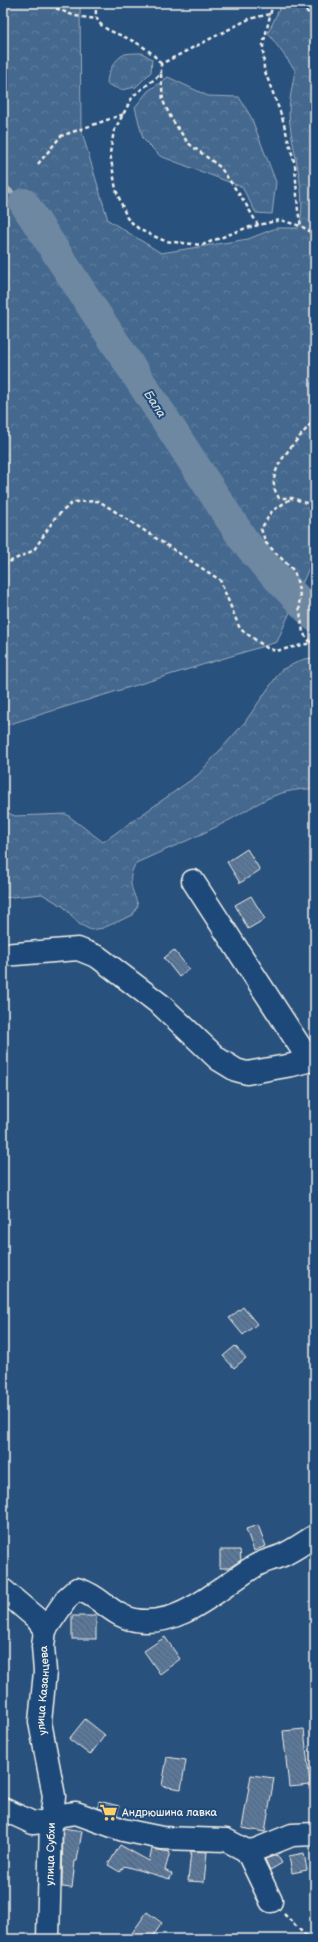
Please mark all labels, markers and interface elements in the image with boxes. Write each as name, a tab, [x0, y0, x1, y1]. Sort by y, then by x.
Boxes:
water label: Бала	[140, 388, 169, 421]
street label: улица Казанцева	[34, 1645, 52, 1736]
supermarket icon: Андрюшина лавка	[99, 1802, 119, 1822]
place label: Андрюшина лавка	[121, 1806, 217, 1819]
street label: улица Субхи	[43, 1822, 58, 1886]

